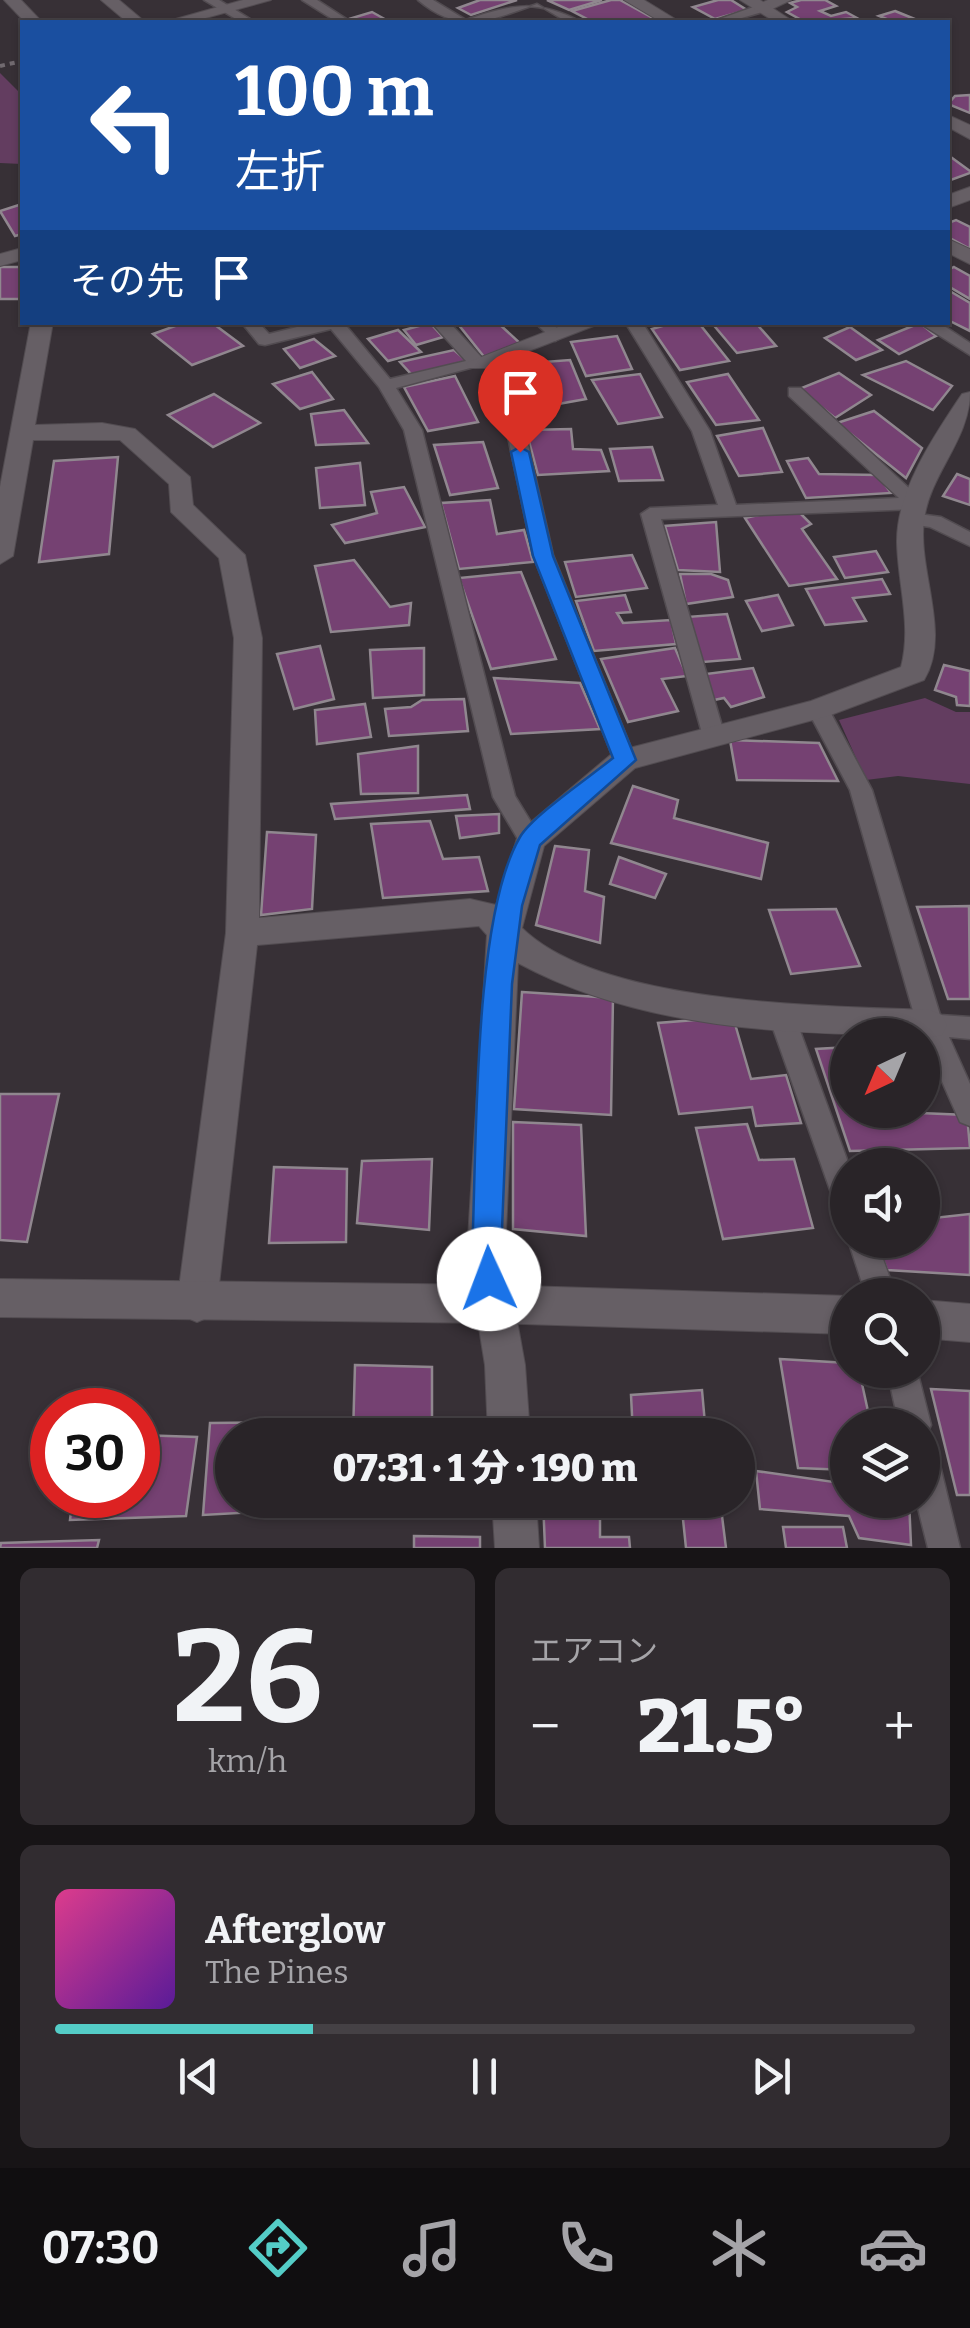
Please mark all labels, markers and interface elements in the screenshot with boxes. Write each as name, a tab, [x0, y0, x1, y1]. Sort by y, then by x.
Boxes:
text: 100 m	[235, 50, 434, 134]
icon: left	[70, 60, 200, 190]
text: 左折	[235, 145, 325, 199]
icon: arrive	[204, 250, 259, 305]
text: その先	[70, 258, 184, 304]
pin	[478, 350, 563, 453]
icon: arrive	[493, 365, 548, 420]
north arrow	[830, 1018, 940, 1128]
map controls	[830, 1018, 940, 1518]
button: sound	[830, 1148, 940, 1258]
position arrow	[437, 1227, 541, 1331]
button: search	[830, 1278, 940, 1388]
speed limit sign: 30	[30, 1388, 160, 1518]
button: layers	[830, 1408, 940, 1518]
text: 07:31 · 1 分 · 190 m	[333, 1445, 637, 1491]
text: 26	[172, 1599, 323, 1755]
text: エアコン	[530, 1632, 658, 1670]
text: 21.5°	[637, 1682, 806, 1772]
text: −	[530, 1694, 560, 1760]
text: +	[884, 1694, 915, 1760]
text: km/h	[208, 1742, 287, 1780]
text: Afterglow	[205, 1907, 385, 1953]
text: The Pines	[205, 1953, 349, 1991]
icon: previous	[171, 2049, 226, 2104]
icon: pause	[457, 2049, 512, 2104]
icon: next	[744, 2049, 799, 2104]
icon: directions	[243, 2213, 313, 2283]
icon: music	[397, 2213, 467, 2283]
icon: phone	[551, 2213, 621, 2283]
icon: climate	[704, 2213, 774, 2283]
icon: car	[858, 2213, 928, 2283]
text: 07:30	[42, 2221, 160, 2275]

